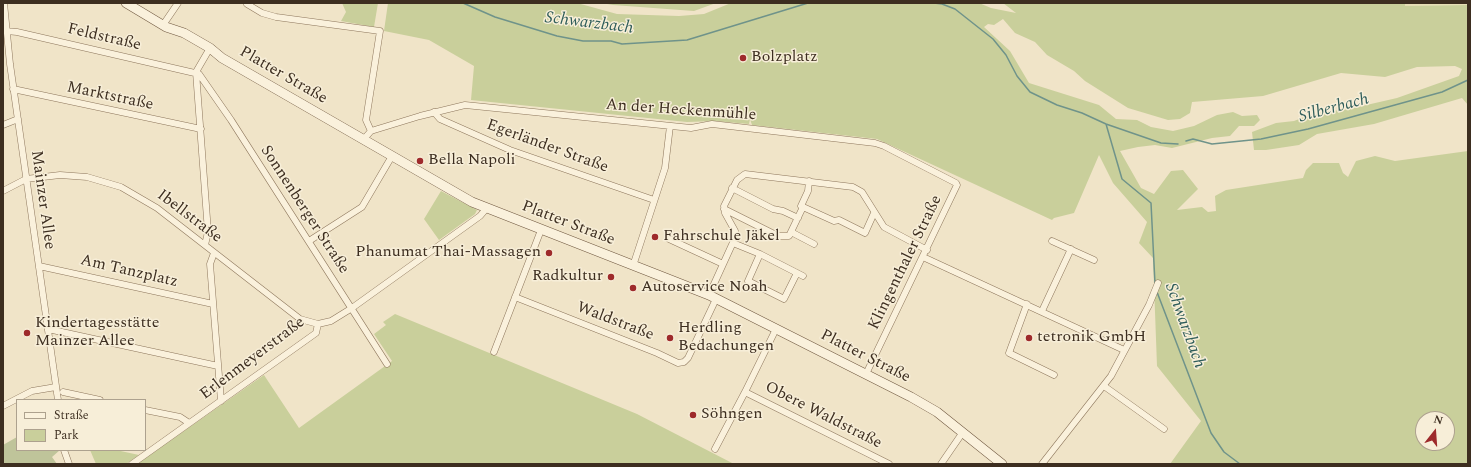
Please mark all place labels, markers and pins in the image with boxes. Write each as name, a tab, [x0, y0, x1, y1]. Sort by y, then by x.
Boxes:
place label: Bolzplatz	[751, 48, 818, 68]
marker: Bolzplatz	[738, 53, 748, 63]
place label: Bella Napoli	[428, 151, 516, 171]
marker: Bella Napoli	[415, 156, 425, 166]
place label: Fahrschule Jäkel	[663, 227, 780, 247]
marker: Fahrschule Jäkel	[650, 232, 660, 242]
place label: Phanumat Thai-Massagen	[355, 243, 541, 263]
marker: Phanumat Thai-Massagen	[544, 248, 554, 258]
place label: Radkultur	[532, 267, 603, 287]
marker: Radkultur	[606, 272, 616, 282]
place label: Autoservice Noah	[641, 278, 768, 298]
marker: Autoservice Noah	[628, 283, 638, 293]
place label: Kindertagesstätte Mainzer Allee	[35, 314, 159, 352]
place label: Herdling Bedachungen	[678, 319, 774, 357]
marker: Kindertagesstätte Mainzer Allee	[22, 328, 32, 338]
place label: tetronik GmbH	[1037, 328, 1146, 348]
marker: Herdling Bedachungen	[665, 333, 675, 343]
marker: tetronik GmbH	[1024, 333, 1034, 343]
place label: Söhngen	[701, 405, 763, 425]
marker: Söhngen	[688, 410, 698, 420]

